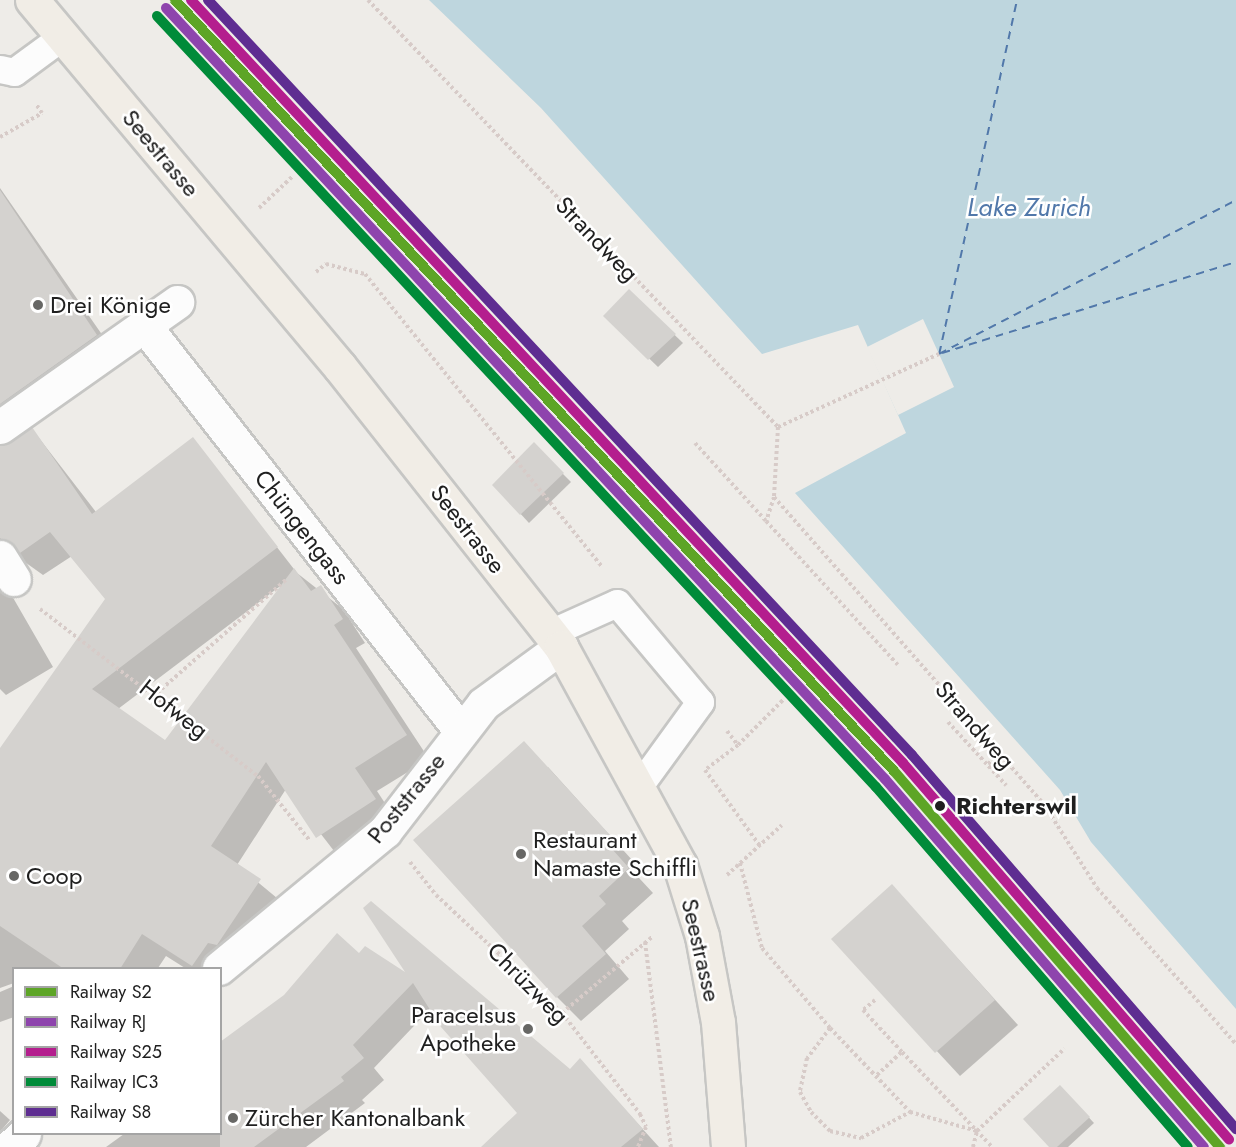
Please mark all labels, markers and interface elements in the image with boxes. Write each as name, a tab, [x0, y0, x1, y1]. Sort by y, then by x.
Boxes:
street label: Seestrasse	[116, 104, 206, 202]
street label: Strandweg	[549, 191, 645, 287]
water label: Lake Zurich	[967, 192, 1091, 224]
place label: Drei Könige	[50, 291, 171, 319]
marker: Drei Könige	[31, 298, 45, 312]
street label: Chüngengass	[248, 464, 356, 590]
street label: Seestrasse	[424, 479, 512, 579]
street label: Hofweg	[134, 673, 214, 745]
street label: Strandweg	[929, 675, 1021, 775]
street label: Poststrasse	[361, 747, 451, 849]
place label: Richterswil	[956, 792, 1077, 820]
marker: Richterswil	[929, 795, 951, 817]
place label: Restaurant Namaste Schiffli	[533, 826, 697, 882]
marker: Restaurant Namaste Schiffli	[514, 847, 528, 861]
place label: Coop	[26, 862, 82, 890]
marker: Coop	[7, 869, 21, 883]
street label: Seestrasse	[675, 896, 727, 1004]
street label: Chrüzweg	[481, 936, 575, 1030]
legend	[12, 967, 222, 1135]
text: Railway S2	[70, 979, 152, 1005]
place label: Paracelsus Apotheke	[411, 1001, 516, 1057]
text: Railway RJ	[70, 1009, 146, 1035]
marker: Paracelsus Apotheke	[521, 1022, 535, 1036]
text: Railway S25	[70, 1039, 162, 1065]
text: Railway IC3	[70, 1069, 158, 1095]
text: Railway S8	[70, 1099, 151, 1125]
place label: Zürcher Kantonalbank	[245, 1104, 465, 1132]
marker: Zürcher Kantonalbank	[226, 1111, 240, 1125]

